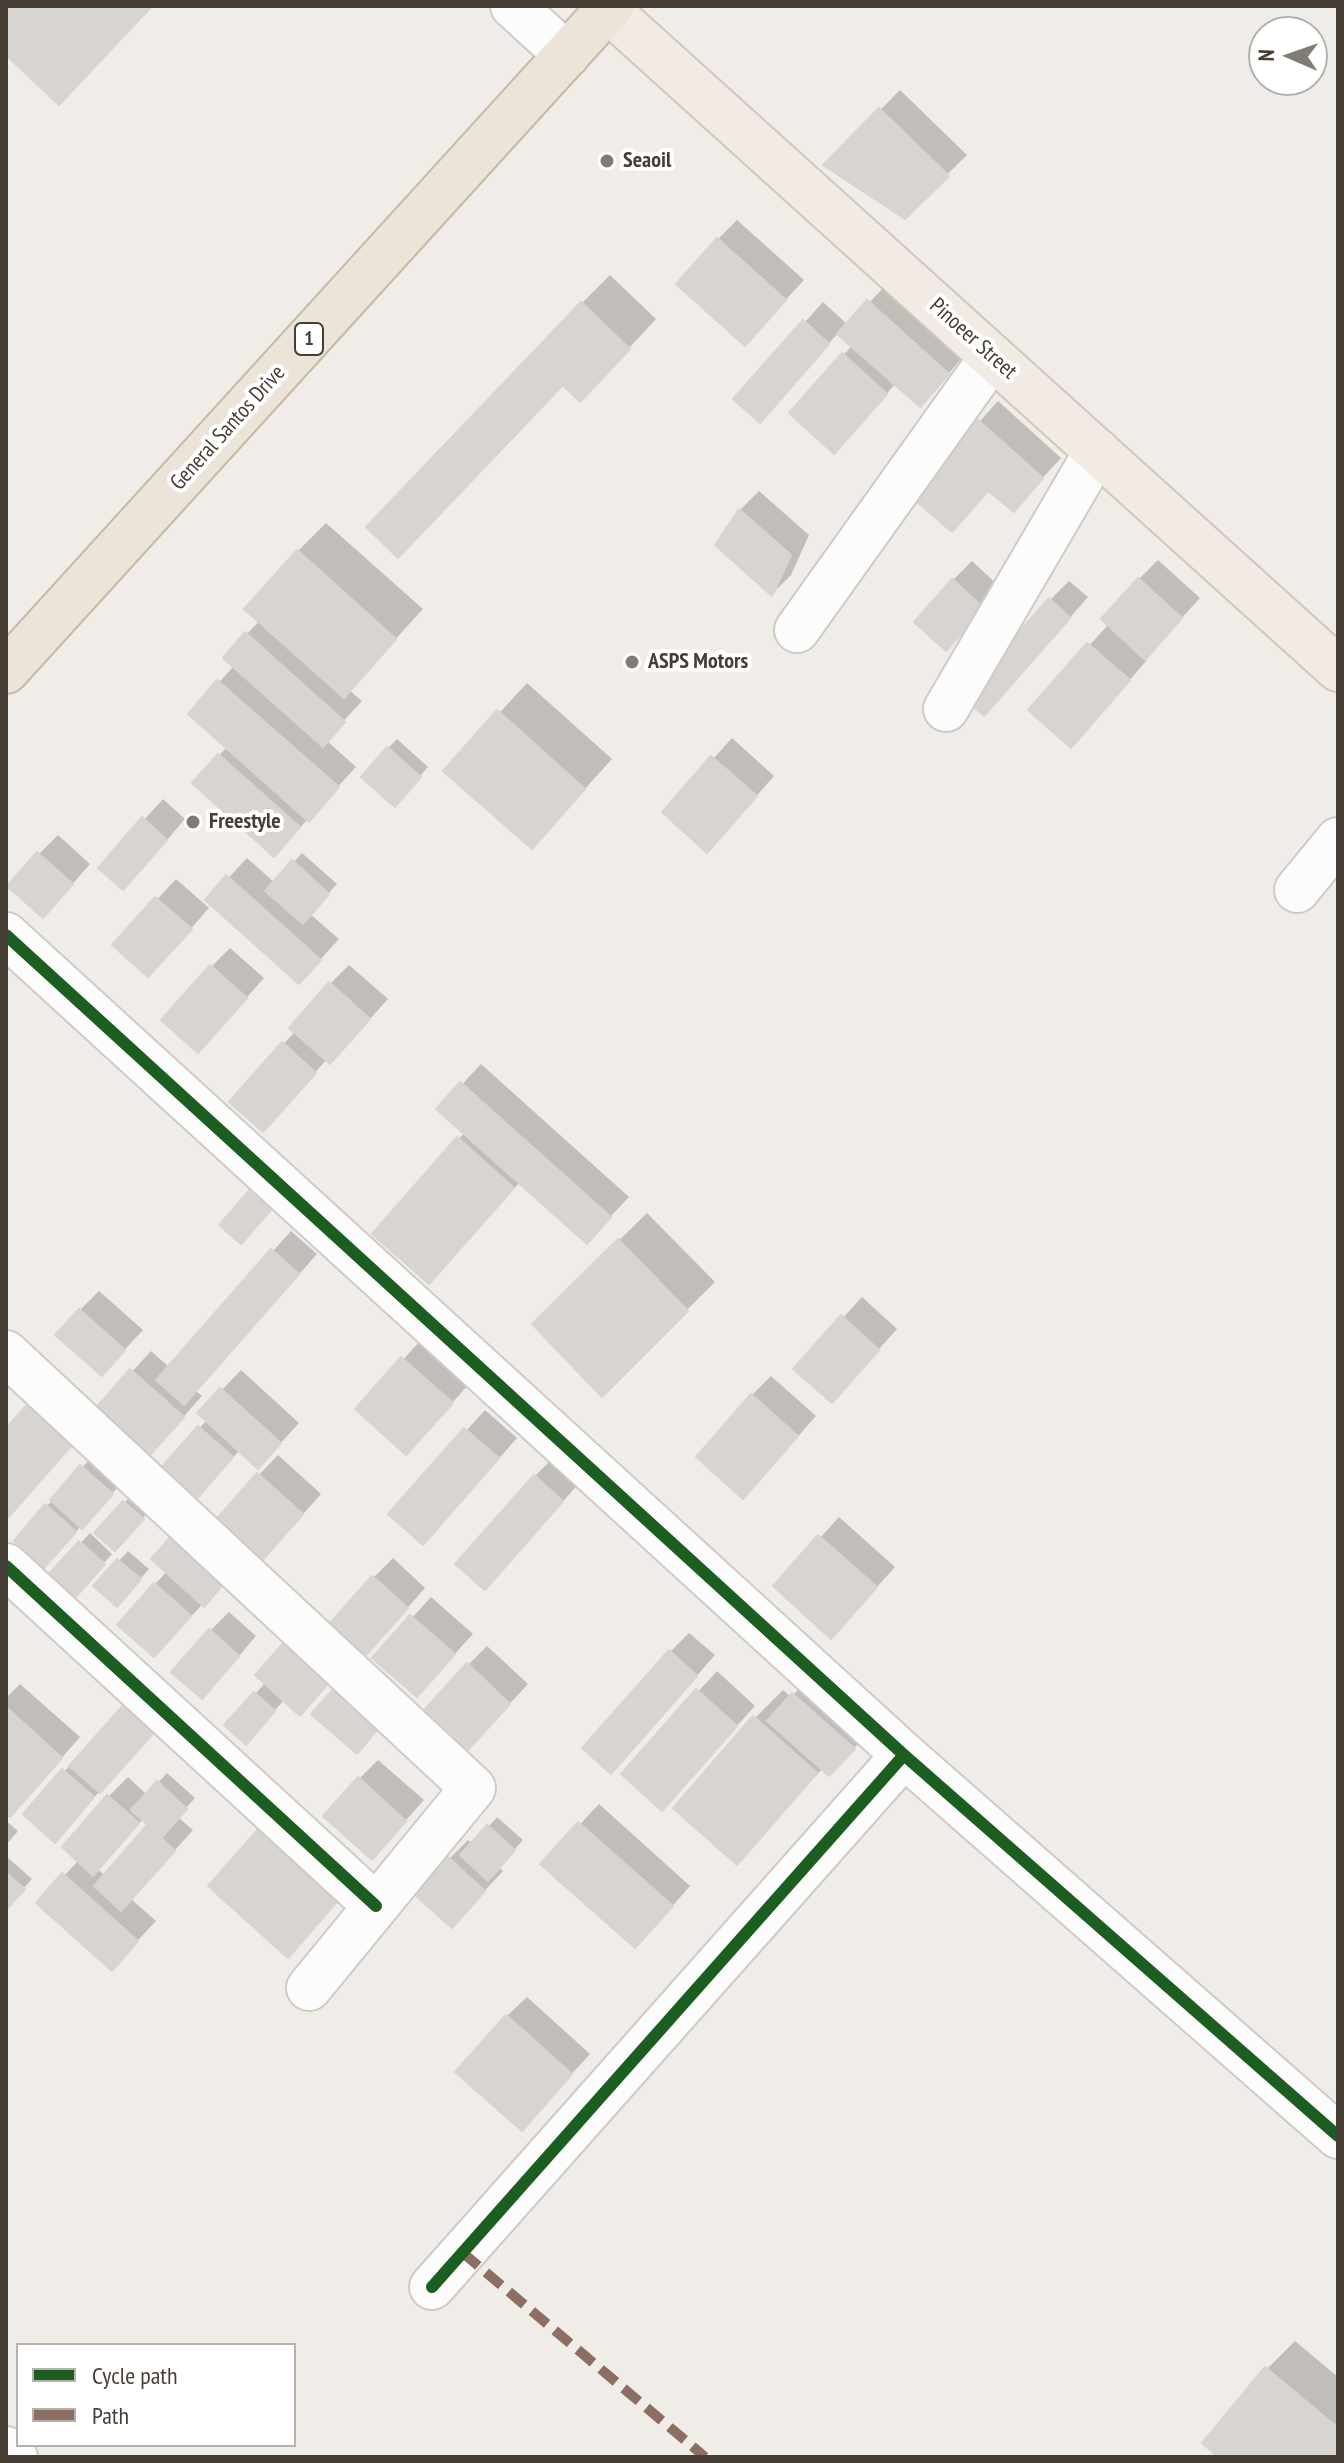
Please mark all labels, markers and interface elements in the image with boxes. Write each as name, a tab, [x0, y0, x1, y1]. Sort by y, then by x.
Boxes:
north arrow	[1248, 16, 1328, 96]
text: N	[1252, 49, 1280, 62]
place label: Seaoil	[623, 148, 671, 174]
marker: Seaoil	[598, 152, 616, 170]
street label: Pinoeer Street	[924, 293, 1022, 385]
road number: 1	[295, 323, 323, 355]
street label: General Santos Drive	[165, 360, 291, 496]
place label: ASPS Motors	[648, 649, 748, 675]
marker: ASPS Motors	[623, 653, 641, 671]
place label: Freestyle	[209, 809, 281, 835]
marker: Freestyle	[184, 813, 202, 831]
legend	[16, 2343, 296, 2447]
text: Cycle path	[92, 2360, 178, 2391]
text: Path	[92, 2400, 129, 2431]

